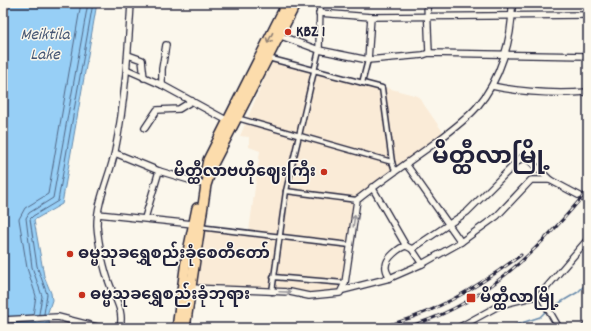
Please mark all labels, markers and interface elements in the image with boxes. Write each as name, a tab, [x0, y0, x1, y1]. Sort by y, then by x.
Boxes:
place label: KBZ 1	[296, 21, 325, 44]
water label: Meiktila Lake	[21, 24, 70, 68]
marker: KBZ 1	[283, 27, 293, 37]
one-way arrow	[266, 32, 273, 44]
district label: မိတ္ထီလာမြို့	[432, 139, 550, 175]
place label: မိတ္ထီလာဗဟိုဈေးကြီး	[174, 159, 316, 184]
marker: မိတ္ထီလာဗဟိုဈေးကြီး	[319, 167, 329, 177]
one-way arrow	[350, 215, 358, 228]
place label: ဓမ္မသုခရွှေစည်းခုံစေတီတော်	[78, 241, 270, 266]
marker: ဓမ္မသုခရွှေစည်းခုံစေတီတော်	[65, 249, 75, 259]
place label: ဓမ္မသုခရွှေစည်းခုံဘုရား	[90, 282, 250, 307]
place label: မိတ္ထီလာမြို့	[480, 285, 559, 310]
one-way arrow	[278, 288, 291, 296]
marker: ဓမ္မသုခရွှေစည်းခုံဘုရား	[77, 290, 87, 300]
marker: မိတ္ထီလာမြို့	[465, 292, 477, 304]

